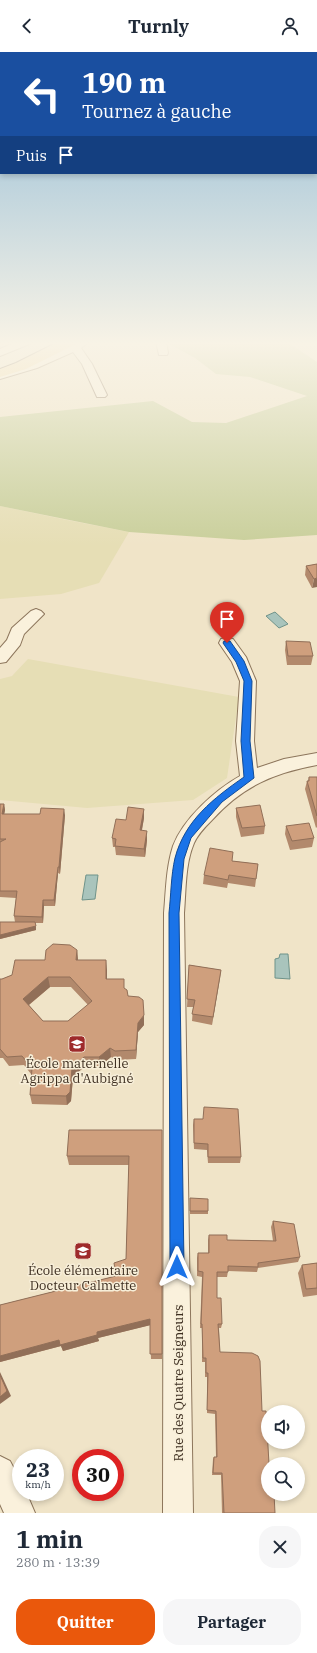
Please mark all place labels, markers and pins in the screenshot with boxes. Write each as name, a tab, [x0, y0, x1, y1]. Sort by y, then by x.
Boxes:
pin	[210, 602, 244, 643]
school or university icon: École maternelle Agrippa d'Aubigné	[67, 1034, 87, 1054]
place label: École maternelle Agrippa d'Aubigné	[21, 1055, 133, 1087]
school or university icon: École élémentaire Docteur Calmette	[73, 1241, 93, 1261]
place label: École élémentaire Docteur Calmette	[28, 1262, 138, 1294]

